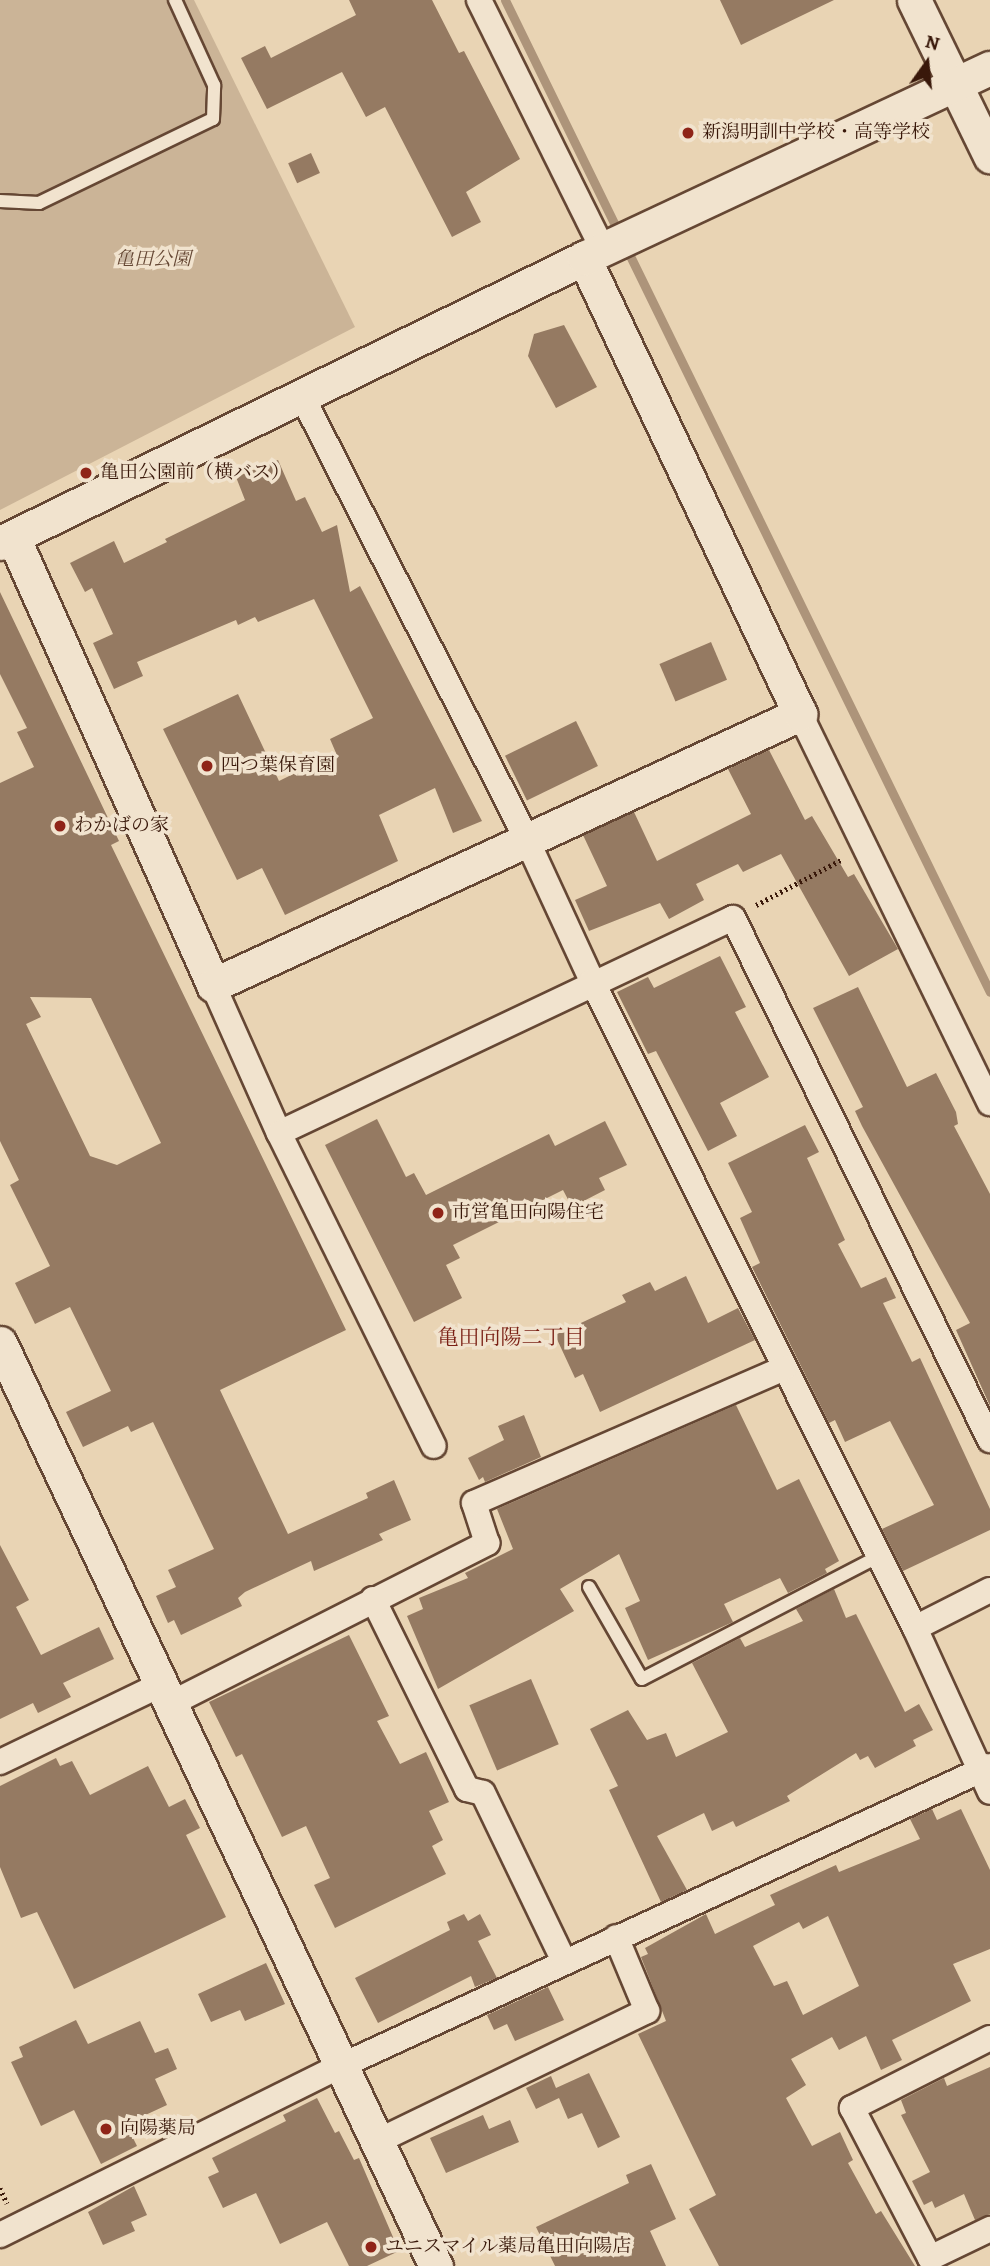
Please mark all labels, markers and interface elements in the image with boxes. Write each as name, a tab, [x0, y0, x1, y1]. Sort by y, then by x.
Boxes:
north arrow	[892, 28, 962, 98]
text: N	[922, 28, 942, 57]
place label: 新潟明訓中学校・高等学校	[702, 122, 930, 144]
marker: 新潟明訓中学校・高等学校	[680, 125, 696, 141]
park label: 亀田公園	[115, 249, 191, 271]
place label: 亀田公園前（横バス）	[100, 462, 290, 484]
marker: 亀田公園前（横バス）	[78, 465, 94, 481]
place label: 四つ葉保育園	[221, 755, 335, 777]
marker: 四つ葉保育園	[199, 758, 215, 774]
place label: わかばの家	[74, 815, 169, 837]
marker: わかばの家	[52, 818, 68, 834]
place label: 市営亀田向陽住宅	[452, 1202, 604, 1224]
marker: 市営亀田向陽住宅	[430, 1205, 446, 1221]
district label: 亀田向陽二丁目	[438, 1324, 584, 1350]
place label: 向陽薬局	[120, 2118, 196, 2140]
marker: 向陽薬局	[98, 2121, 114, 2137]
place label: ユニスマイル薬局亀田向陽店	[385, 2236, 632, 2258]
marker: ユニスマイル薬局亀田向陽店	[363, 2239, 379, 2255]

